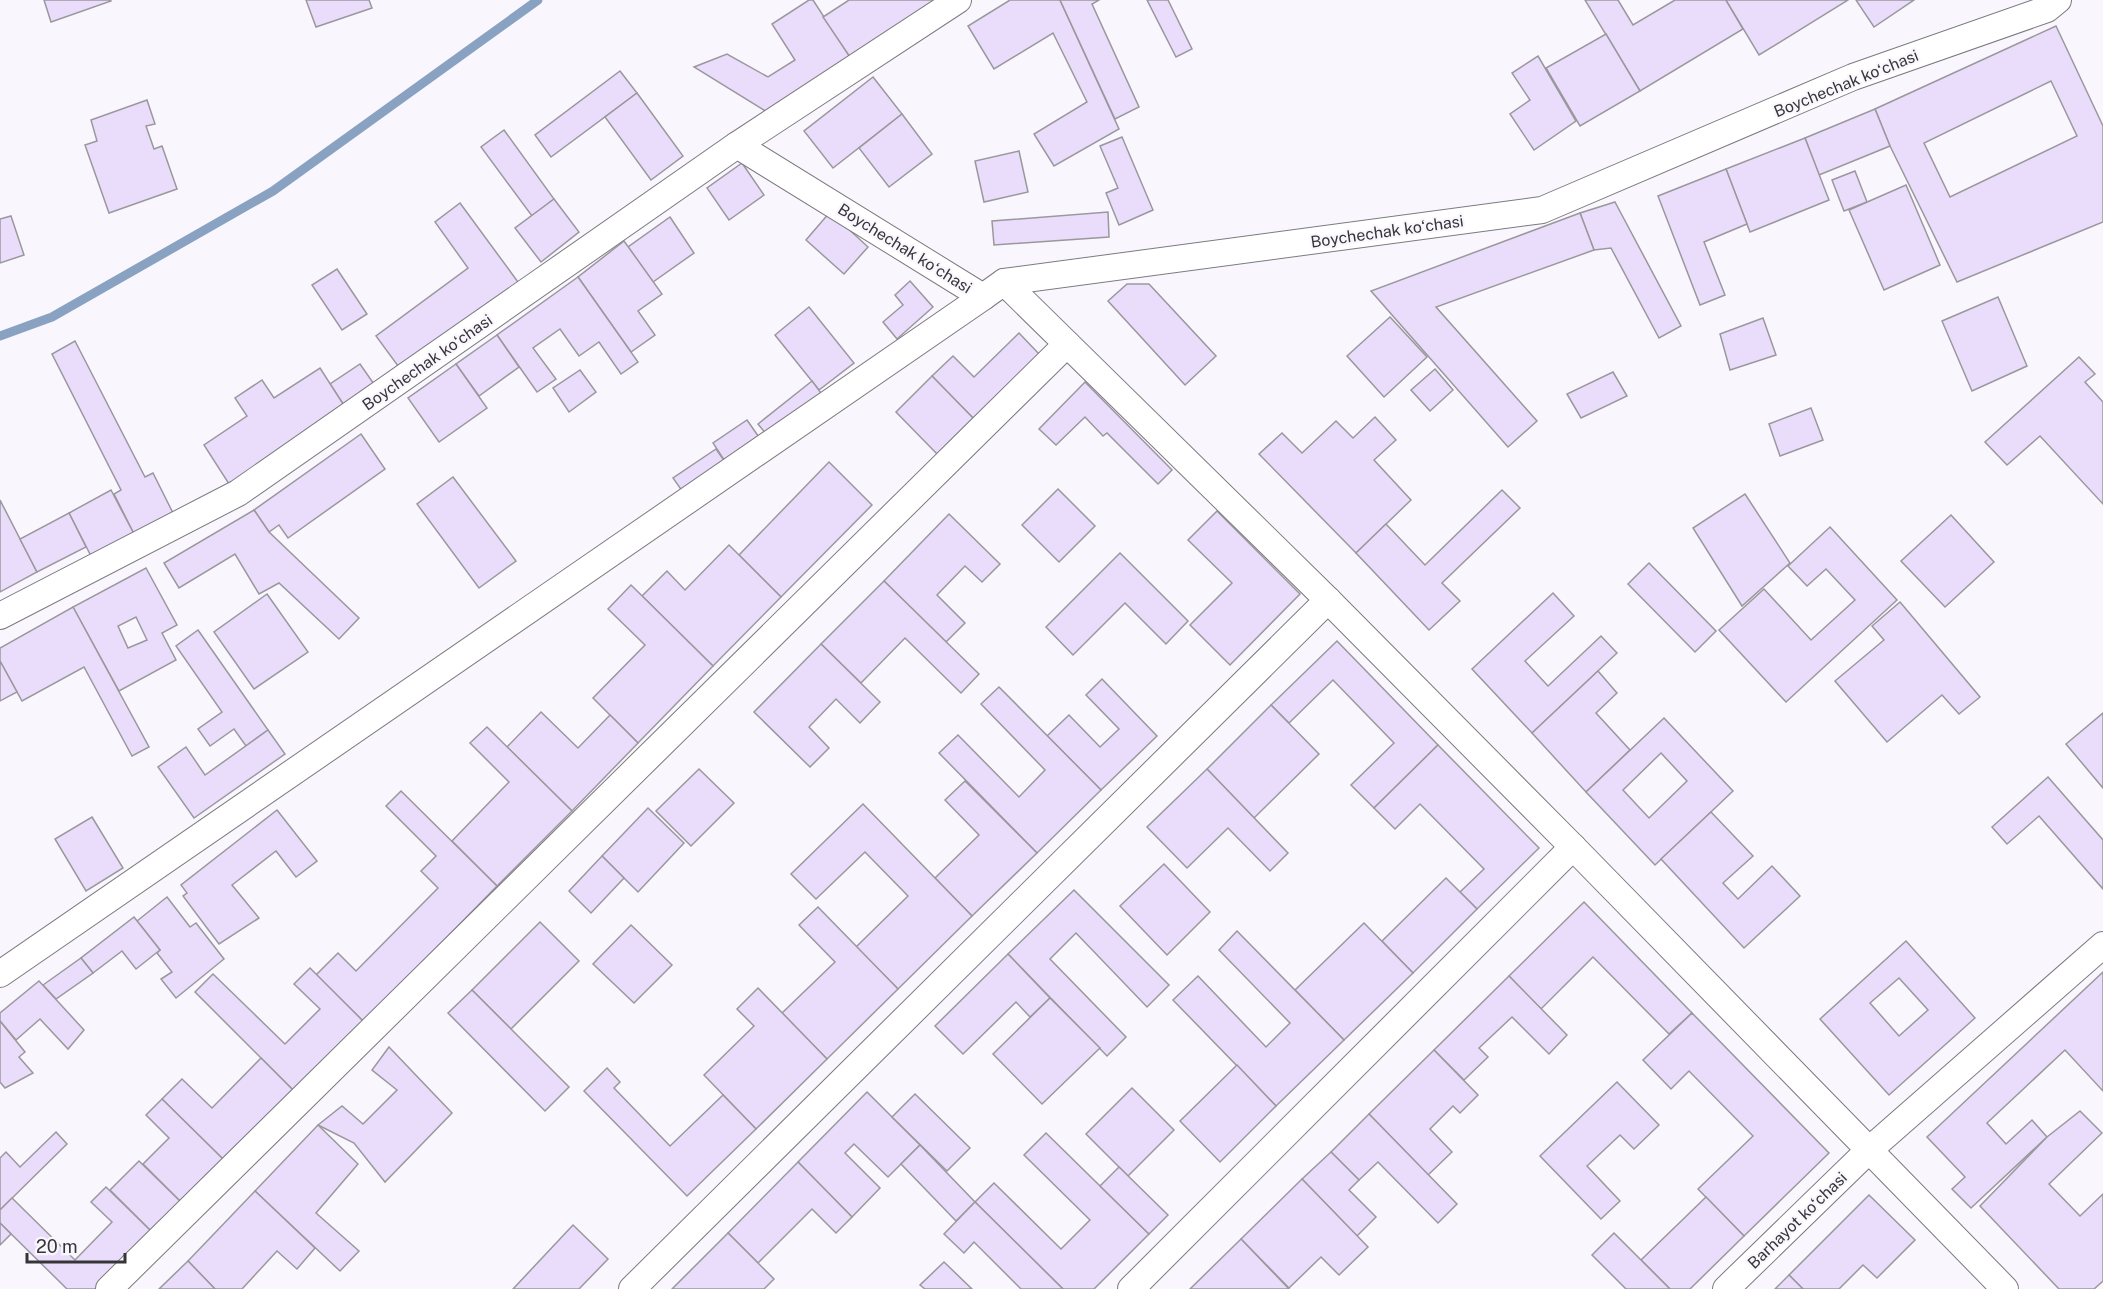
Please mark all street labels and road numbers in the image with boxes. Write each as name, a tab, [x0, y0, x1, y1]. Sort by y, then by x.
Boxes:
street label: Boychechak koʻchasi	[1771, 46, 1921, 121]
street label: Boychechak koʻchasi	[834, 199, 975, 297]
street label: Boychechak koʻchasi	[1309, 211, 1465, 252]
street label: Boychechak koʻchasi	[359, 310, 496, 414]
street label: Barhayot koʻchasi	[1744, 1168, 1851, 1273]

